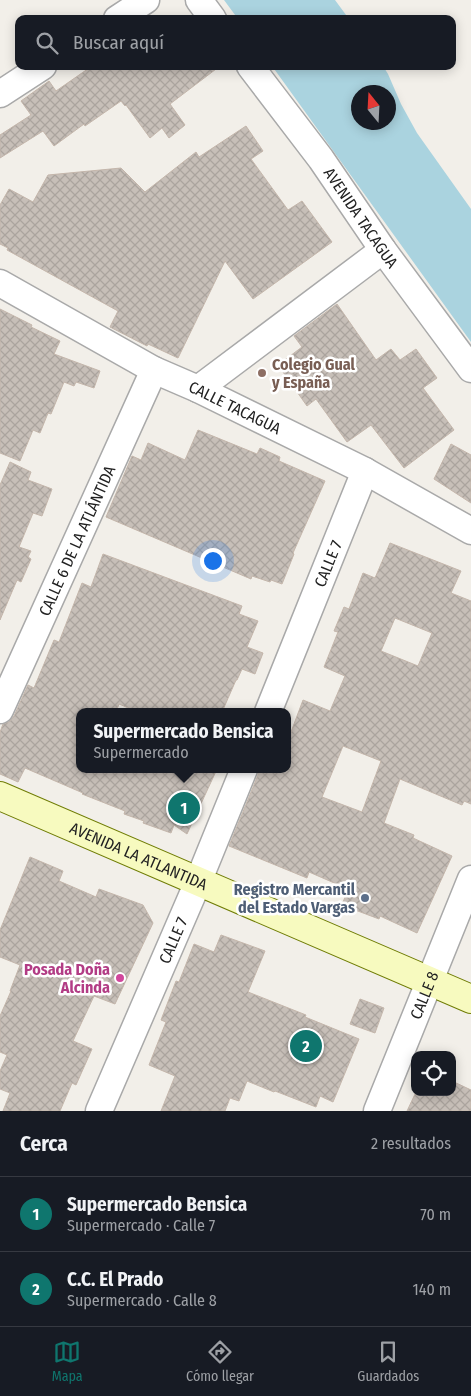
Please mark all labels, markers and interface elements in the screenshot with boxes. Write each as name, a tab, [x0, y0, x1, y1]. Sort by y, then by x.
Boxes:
search box	[15, 15, 456, 70]
icon: search	[33, 29, 61, 57]
text: Buscar aquí	[73, 31, 164, 54]
north arrow	[351, 85, 396, 130]
street label: AVENIDA TACAGUA	[320, 164, 403, 272]
place label: Colegio Gual y España	[271, 355, 356, 392]
marker: Colegio Gual y España	[256, 367, 268, 379]
street label: CALLE TACAGUA	[186, 377, 285, 438]
street label: CALLE 6 DE LA ATLÁNTIDA	[34, 462, 119, 619]
street label: CALLE 7	[310, 537, 346, 590]
your location	[200, 548, 226, 574]
popup	[76, 708, 291, 773]
text: Supermercado Bensica	[93, 720, 274, 743]
text: Supermercado	[93, 743, 189, 762]
pin: 1	[168, 789, 200, 827]
street label: AVENIDA LA ATLANTIDA	[67, 818, 211, 894]
place label: Registro Mercantil del Estado Vargas	[234, 880, 356, 917]
marker: Registro Mercantil del Estado Vargas	[359, 892, 371, 904]
street label: CALLE 7	[154, 914, 191, 966]
place label: Posada Doña Alcinda	[24, 960, 110, 997]
street label: CALLE 8	[406, 968, 442, 1022]
marker: Posada Doña Alcinda	[114, 972, 126, 984]
pin: 2	[290, 1027, 322, 1065]
map controls	[411, 1051, 456, 1096]
button: locate	[411, 1051, 456, 1096]
text: Cerca	[20, 1131, 68, 1157]
text: 2 resultados	[371, 1134, 451, 1153]
text: Supermercado Bensica	[67, 1193, 247, 1216]
text: 1	[33, 1205, 39, 1224]
text: 70 m	[420, 1205, 451, 1224]
text: Supermercado · Calle 7	[67, 1216, 215, 1235]
text: C.C. El Prado	[67, 1268, 163, 1291]
text: 2	[32, 1280, 40, 1299]
text: 140 m	[413, 1280, 451, 1299]
text: Supermercado · Calle 8	[67, 1291, 217, 1310]
tab: Mapa	[52, 1338, 83, 1385]
tab: Cómo llegar	[186, 1338, 254, 1385]
tab: Guardados	[357, 1338, 419, 1385]

